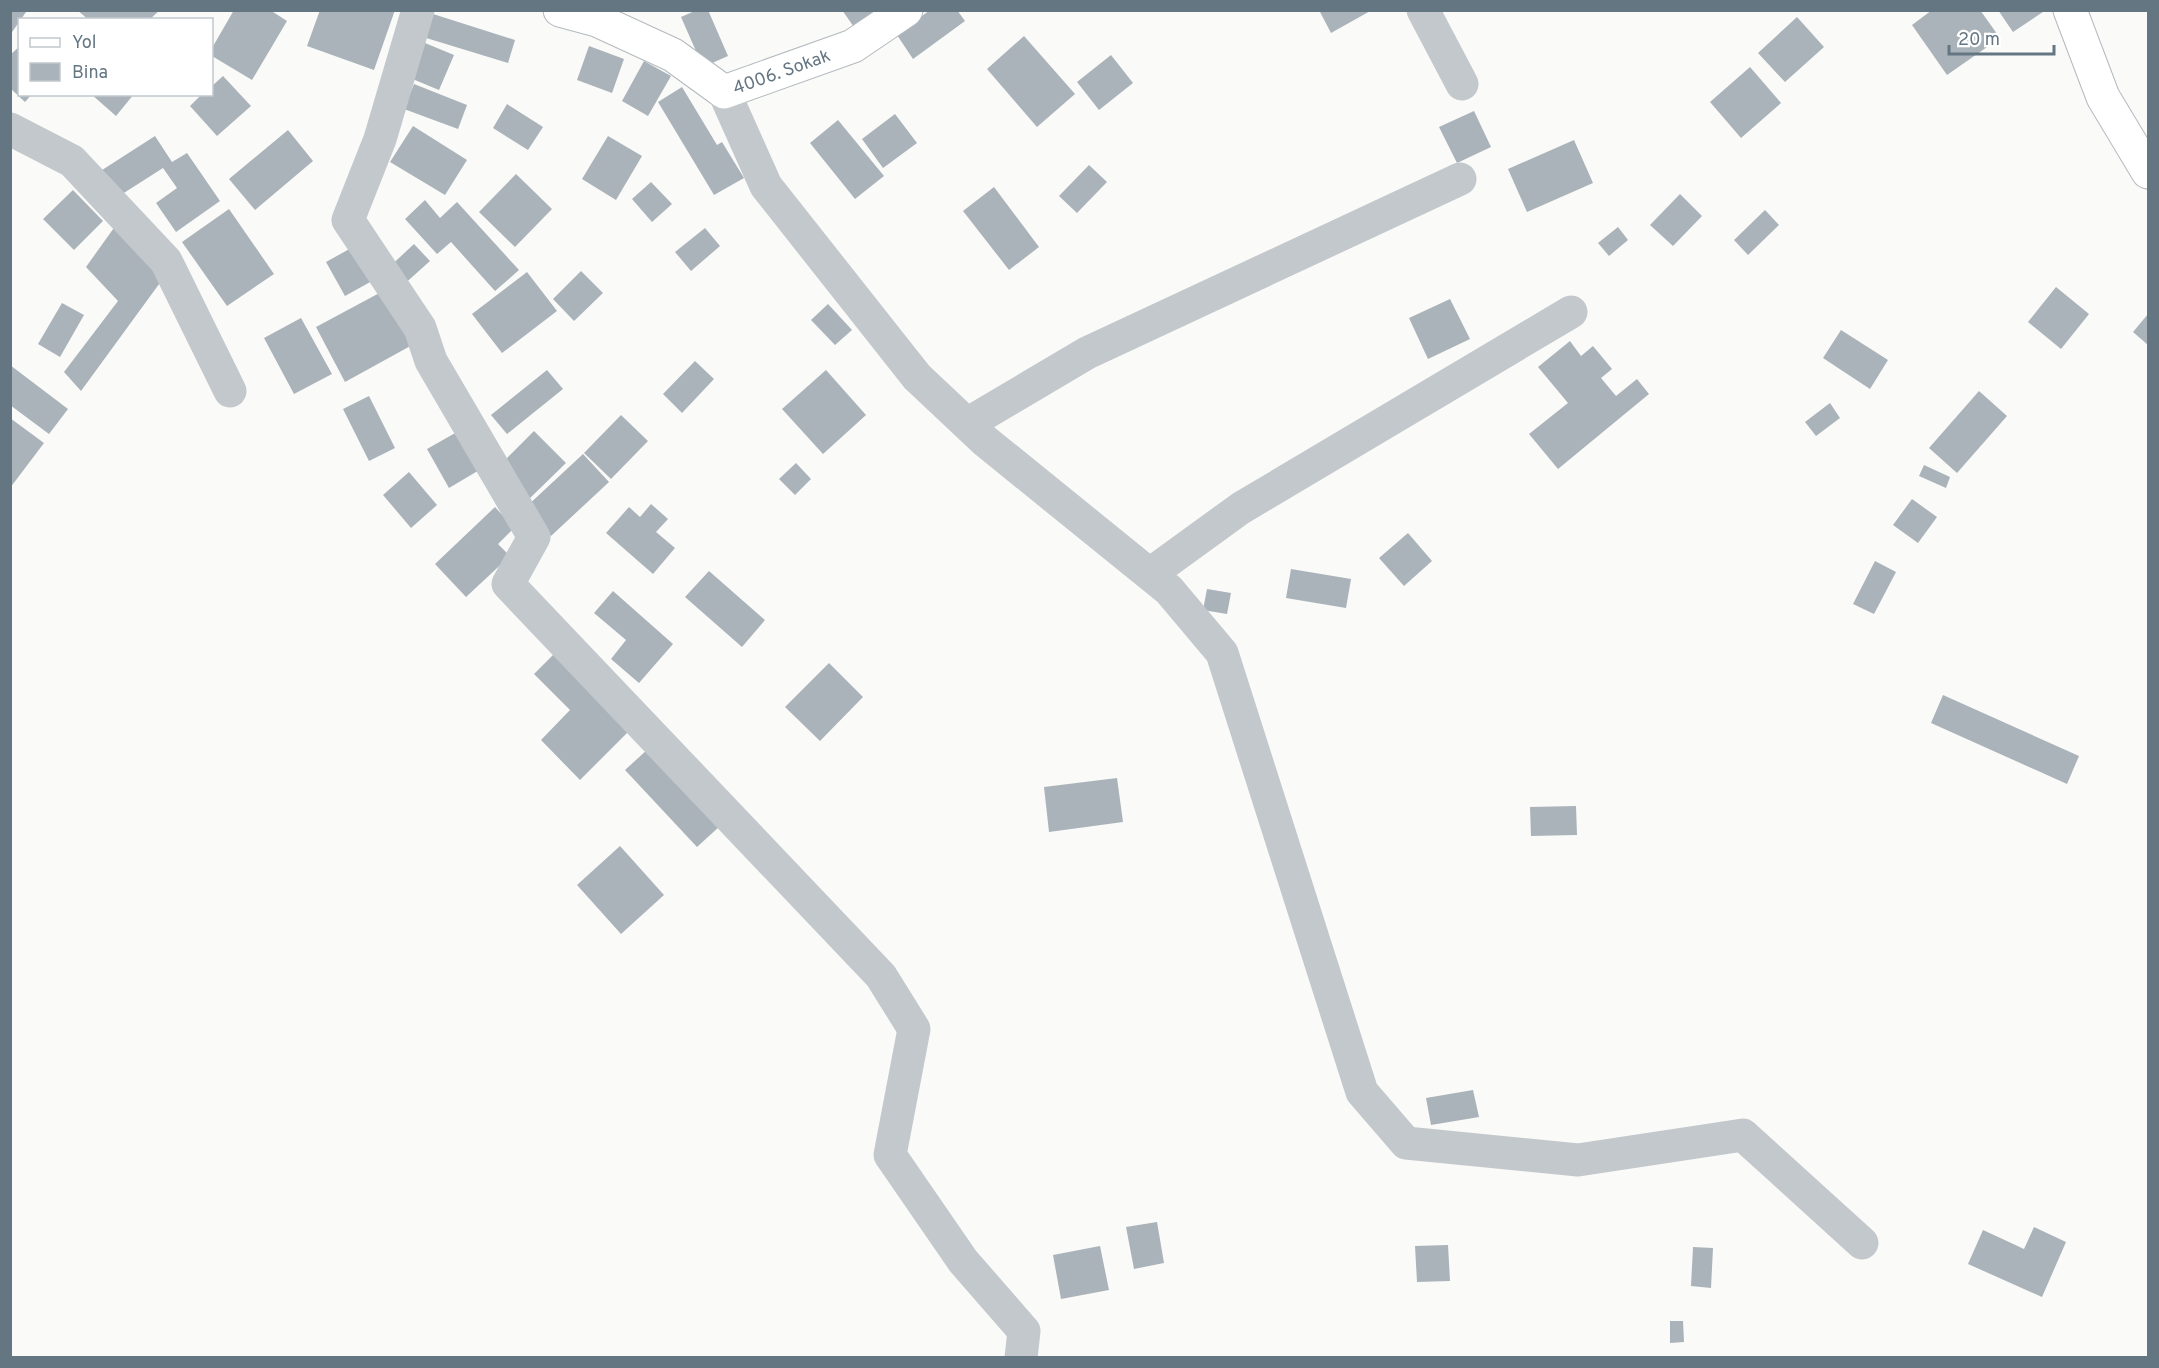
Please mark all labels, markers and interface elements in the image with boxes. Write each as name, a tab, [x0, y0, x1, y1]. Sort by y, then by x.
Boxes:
legend	[18, 18, 213, 96]
scale bar	[1949, 18, 2054, 56]
text: 20 m	[1958, 29, 2000, 52]
text: Yol	[72, 32, 97, 55]
street label: 4006. Sokak	[730, 45, 834, 101]
text: Bina	[72, 62, 108, 85]

